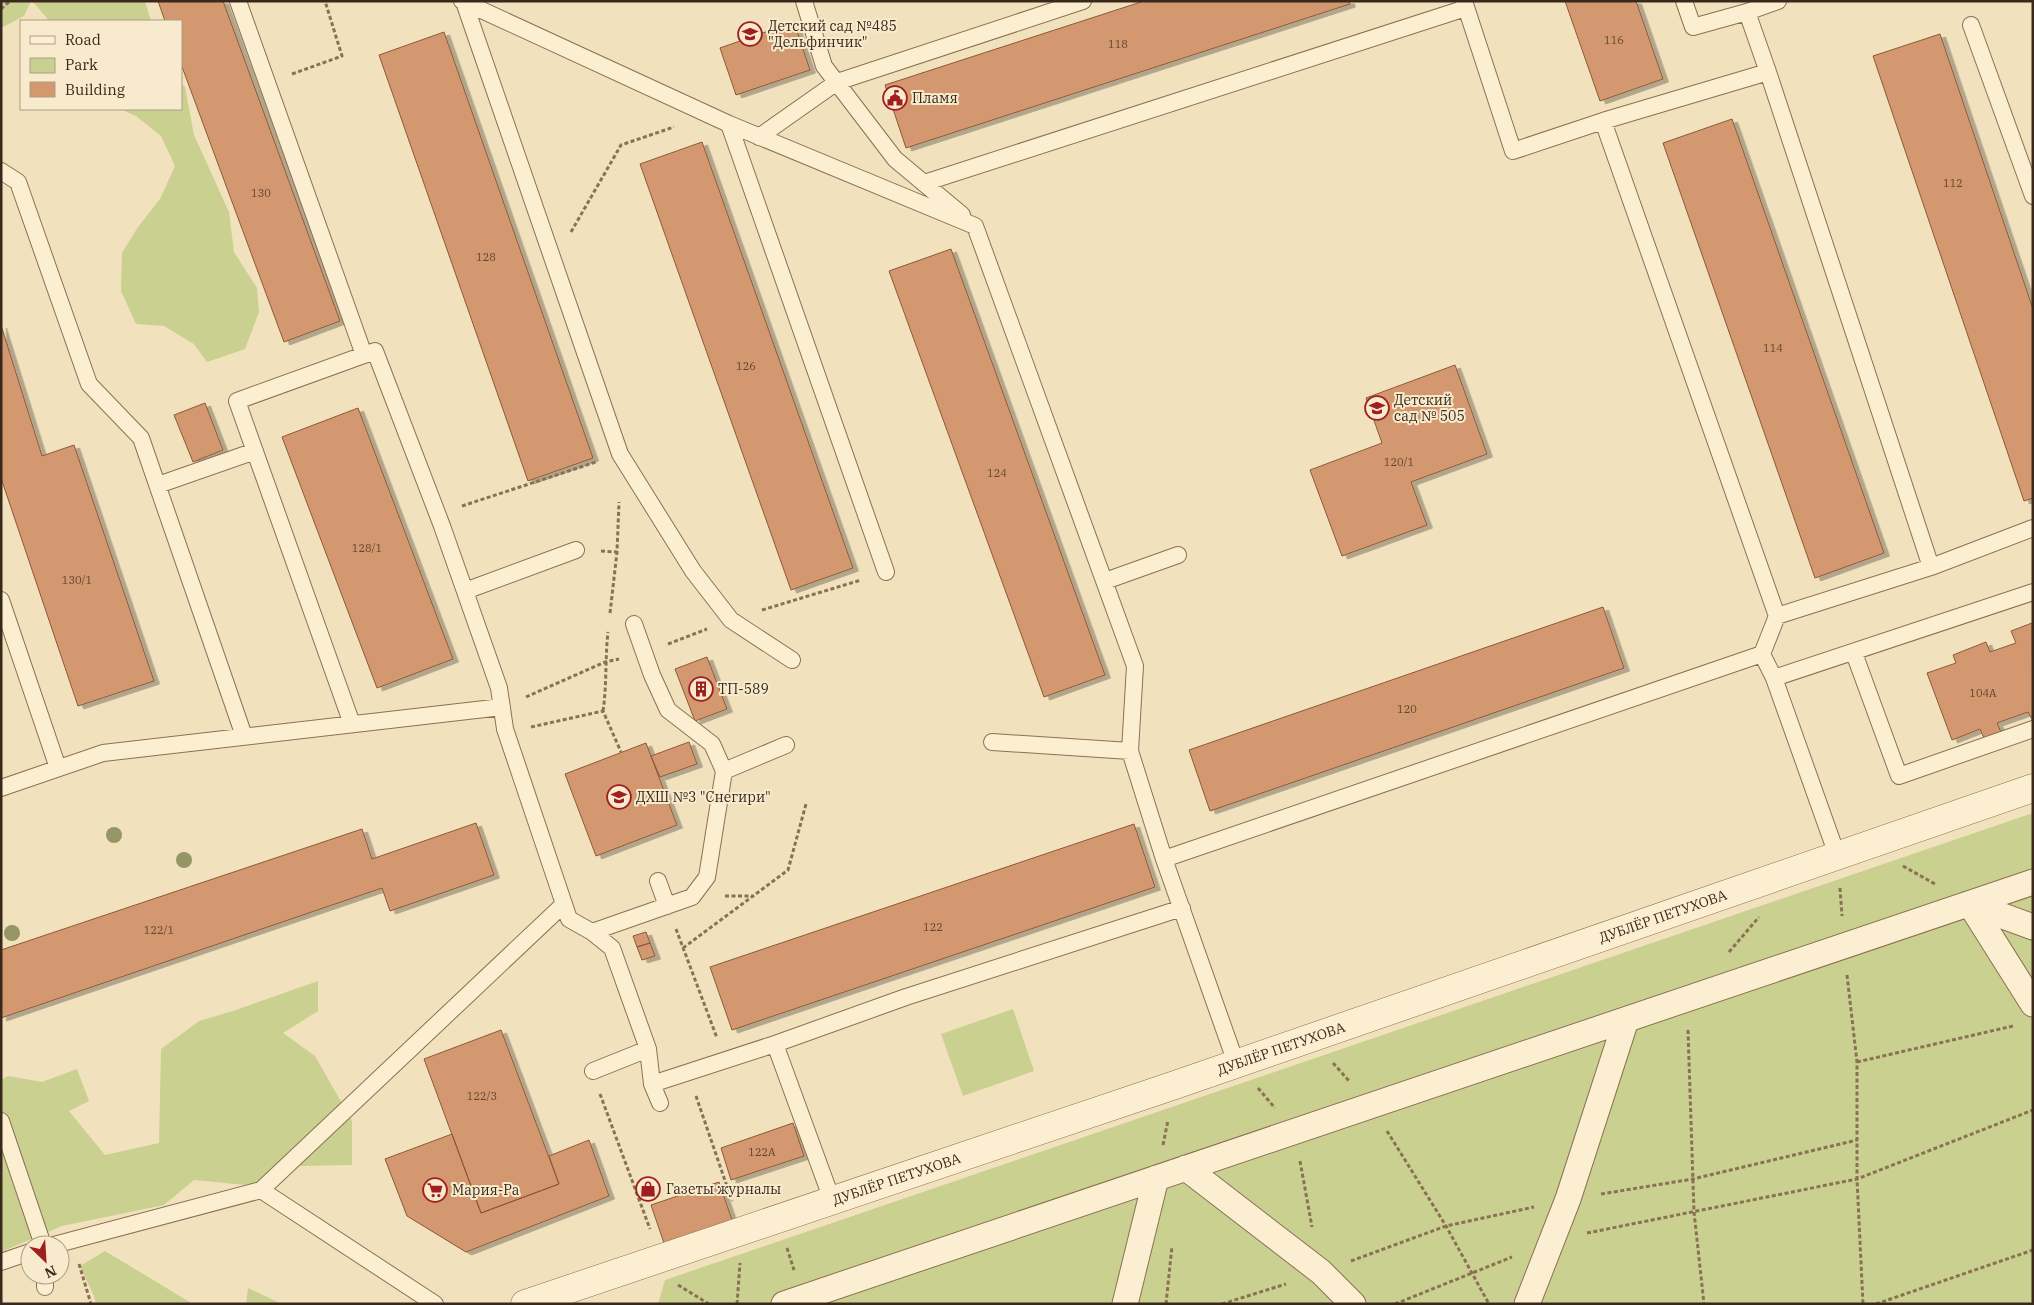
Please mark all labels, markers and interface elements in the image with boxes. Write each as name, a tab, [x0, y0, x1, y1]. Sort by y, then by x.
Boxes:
place label: Детский сад №485 "Дельфинчик"	[768, 17, 897, 51]
legend	[20, 20, 182, 110]
school or university icon: Детский сад №485 "Дельфинчик"	[737, 21, 763, 47]
text: Road	[65, 30, 101, 49]
house number: 116	[1604, 33, 1624, 47]
house number: 118	[1108, 37, 1128, 51]
text: Park	[65, 55, 98, 74]
text: Building	[65, 80, 125, 99]
public building icon: Пламя	[882, 85, 908, 111]
place label: Пламя	[912, 89, 958, 107]
house number: 112	[1943, 176, 1963, 190]
house number: 130	[251, 186, 271, 200]
house number: 128	[476, 250, 496, 264]
house number: 114	[1763, 341, 1783, 355]
house number: 126	[736, 359, 756, 373]
place label: Детский сад № 505	[1394, 391, 1465, 425]
school or university icon: Детский сад № 505	[1364, 395, 1390, 421]
house number: 120/1	[1384, 455, 1414, 469]
house number: 124	[987, 466, 1007, 480]
house number: 128/1	[352, 541, 382, 555]
house number: 130/1	[62, 573, 92, 587]
building icon: ТП-589	[688, 676, 714, 702]
place label: ТП-589	[718, 680, 769, 698]
house number: 104А	[1969, 686, 1997, 700]
house number: 120	[1397, 702, 1417, 716]
school or university icon: ДХШ №3 "Снегири"	[606, 784, 632, 810]
place label: ДХШ №3 "Снегири"	[636, 788, 771, 806]
street label: ДУБЛЁР ПЕТУХОВА	[1596, 886, 1729, 947]
house number: 122	[923, 920, 943, 934]
house number: 122/1	[144, 923, 174, 937]
street label: ДУБЛЁР ПЕТУХОВА	[1215, 1018, 1348, 1079]
house number: 122/3	[467, 1089, 497, 1103]
house number: 122А	[748, 1145, 776, 1159]
street label: ДУБЛЁР ПЕТУХОВА	[830, 1149, 963, 1209]
shop icon: Газеты журналы	[635, 1176, 661, 1202]
supermarket icon: Мария-Ра	[422, 1177, 448, 1203]
place label: Газеты журналы	[666, 1180, 781, 1198]
place label: Мария-Ра	[452, 1181, 520, 1199]
north arrow	[20, 1235, 70, 1285]
text: N	[42, 1261, 59, 1282]

